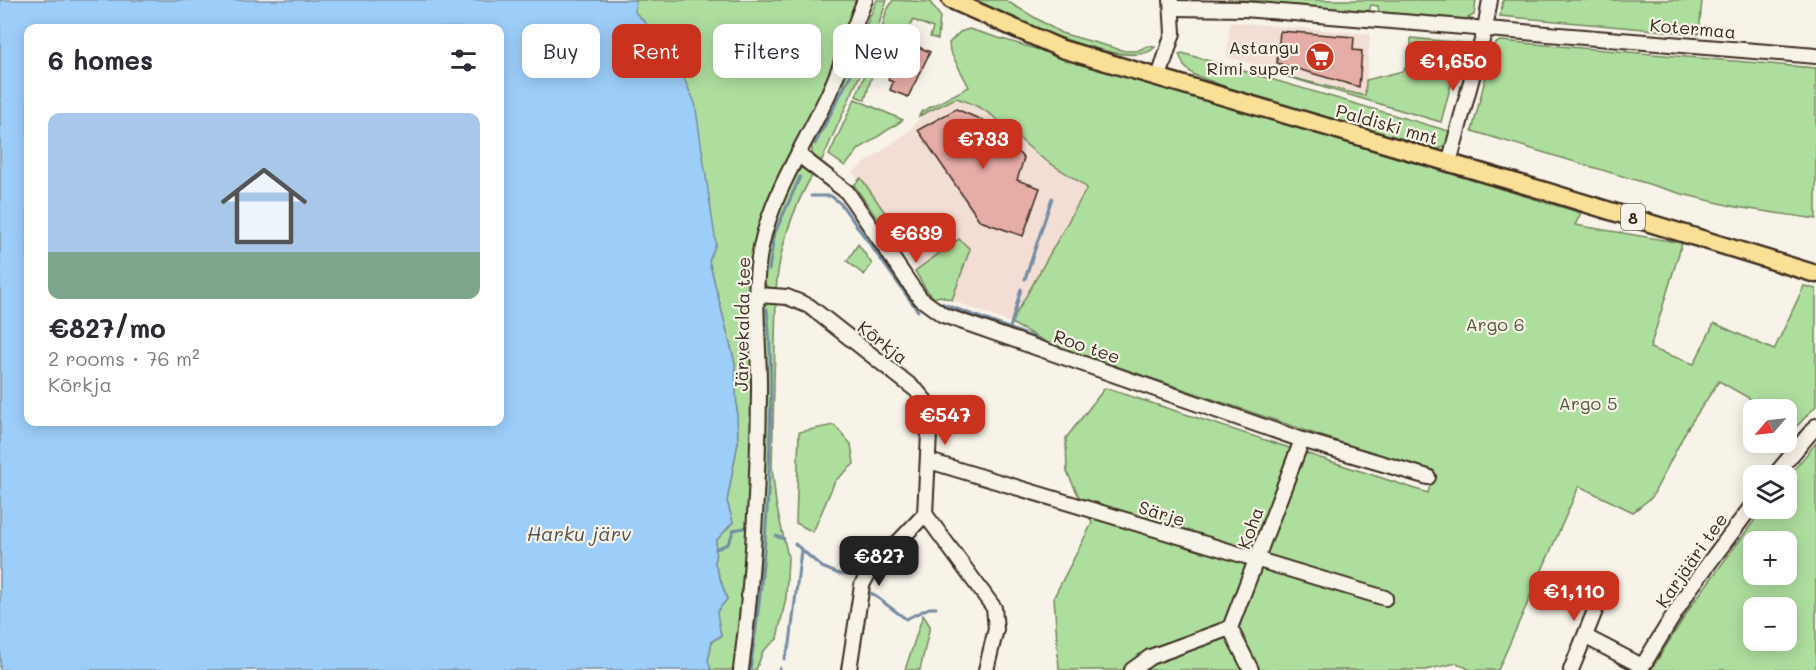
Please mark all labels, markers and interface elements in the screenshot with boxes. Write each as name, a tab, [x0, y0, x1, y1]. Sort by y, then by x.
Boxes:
street label: Kotermaa	[1649, 12, 1737, 44]
chip: Buy	[522, 24, 600, 78]
chip: Rent	[612, 24, 701, 78]
chip: Filters	[713, 24, 821, 78]
chip: New	[833, 24, 920, 78]
place label: Astangu Rimi super	[1206, 35, 1299, 80]
supermarket icon: Astangu Rimi super	[1304, 41, 1336, 73]
pin: €1,650	[1404, 41, 1502, 92]
text: 6 homes	[48, 43, 153, 77]
icon: filters	[447, 44, 480, 77]
text: €1,650	[1419, 47, 1487, 73]
street label: Paldiski mnt	[1333, 98, 1441, 150]
pin: €733	[947, 119, 1019, 170]
text: €733	[957, 125, 1009, 151]
icon: home	[210, 152, 318, 260]
road number: 8	[1621, 204, 1645, 230]
pin: €639	[880, 213, 952, 264]
text: €639	[890, 219, 942, 245]
street label: Järvekalda tee	[729, 256, 755, 392]
text: €827/mo	[48, 311, 166, 345]
park label: Argo 6	[1465, 312, 1525, 336]
street label: Kõrkja	[853, 315, 913, 369]
street label: Roo tee	[1051, 323, 1123, 369]
text: 2 rooms · 76 m²	[48, 345, 200, 371]
text: Kõrkja	[48, 371, 112, 397]
park label: Argo 5	[1559, 391, 1617, 415]
pin: €547	[909, 395, 981, 446]
north arrow	[1743, 399, 1797, 453]
map controls	[1743, 399, 1797, 651]
text: €547	[919, 401, 971, 427]
button: layers	[1743, 465, 1797, 519]
street label: Särje	[1136, 495, 1188, 531]
street label: Koha	[1231, 504, 1269, 552]
street label: Karjääri tee	[1650, 508, 1732, 612]
water label: Harku järv	[527, 520, 632, 546]
button: +	[1743, 531, 1797, 585]
pin: €827	[843, 536, 915, 587]
text: €827	[854, 542, 904, 568]
pin: €1,110	[1525, 571, 1623, 622]
text: €1,110	[1543, 577, 1605, 603]
button: −	[1743, 597, 1797, 651]

